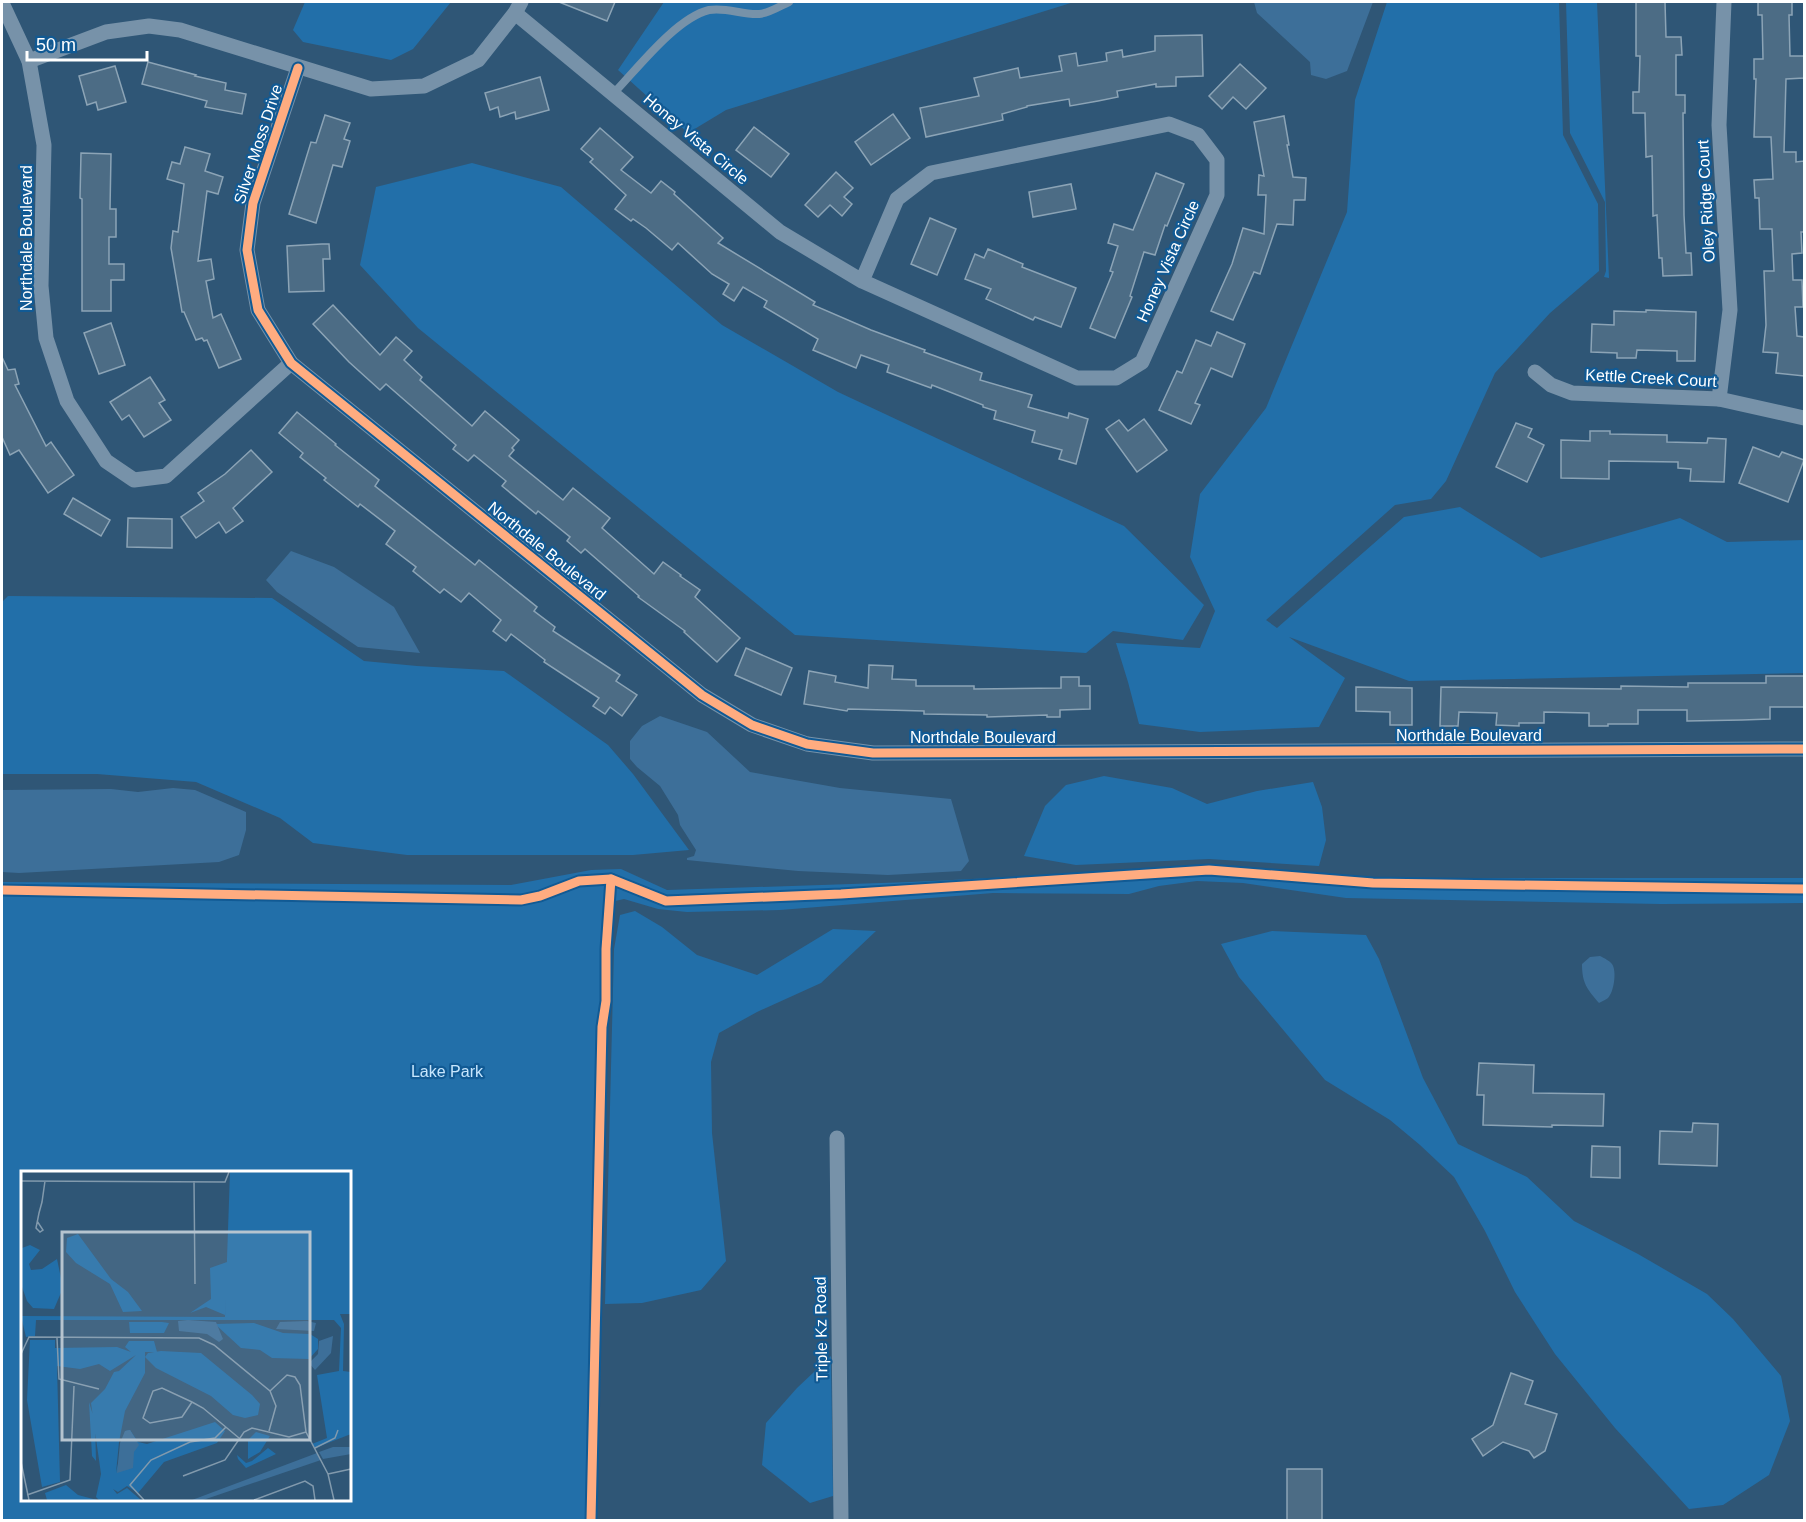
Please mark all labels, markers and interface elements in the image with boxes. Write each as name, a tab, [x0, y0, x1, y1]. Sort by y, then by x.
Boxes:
scale bar	[27, 24, 147, 62]
text: 50 m	[36, 35, 76, 55]
street label: Silver Moss Drive	[231, 82, 285, 206]
street label: Honey Vista Circle	[640, 90, 752, 188]
street label: Oley Ridge Court	[1694, 139, 1718, 263]
street label: Northdale Boulevard	[18, 165, 35, 311]
street label: Honey Vista Circle	[1134, 197, 1203, 324]
street label: Kettle Creek Court	[1585, 366, 1718, 390]
street label: Northdale Boulevard	[485, 498, 609, 604]
street label: Northdale Boulevard	[1396, 727, 1542, 744]
street label: Northdale Boulevard	[910, 729, 1056, 746]
park label: Lake Park	[411, 1063, 484, 1080]
inset map	[21, 1171, 351, 1501]
street label: Triple Kz Road	[812, 1276, 830, 1382]

